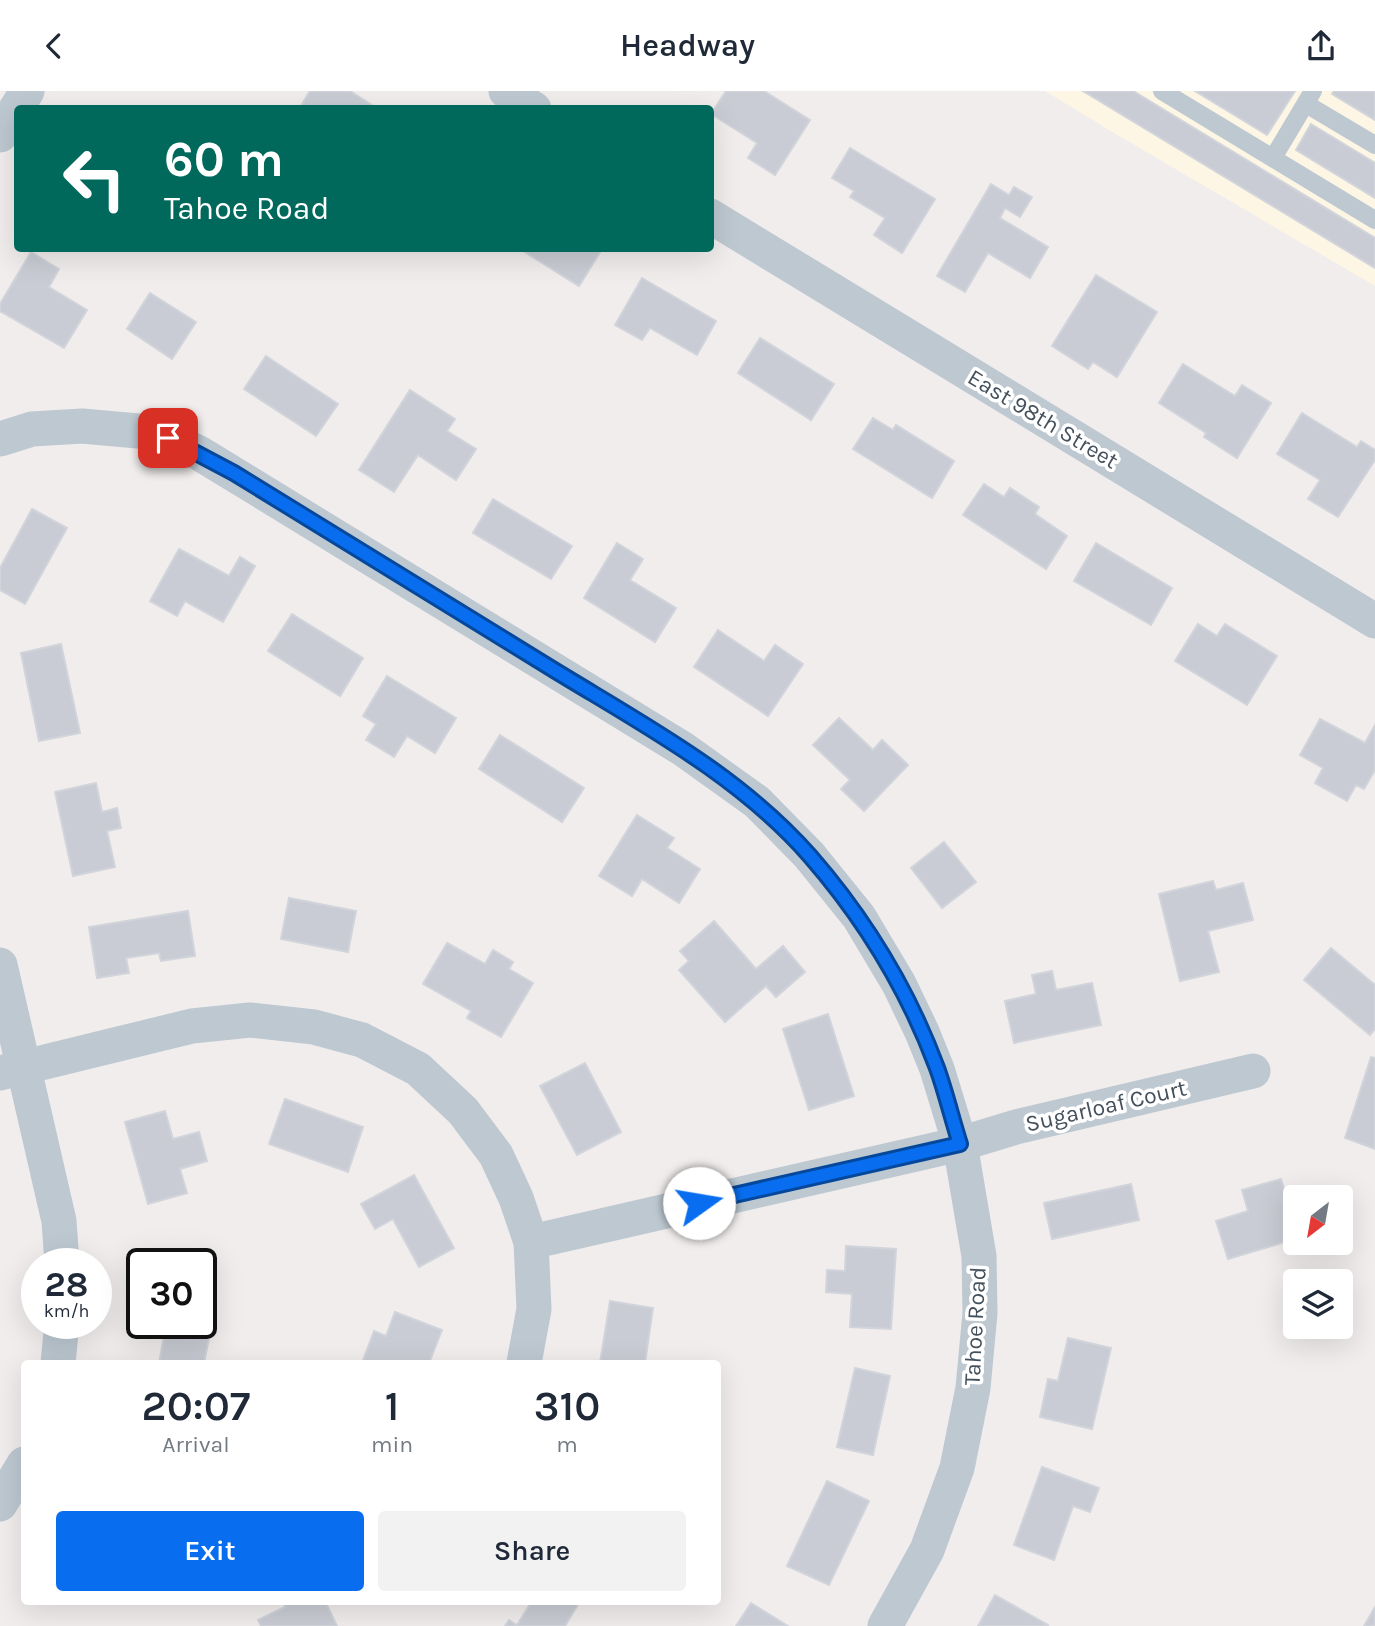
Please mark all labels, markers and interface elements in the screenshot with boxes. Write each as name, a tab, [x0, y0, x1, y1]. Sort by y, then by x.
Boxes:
icon: back	[35, 27, 73, 65]
text: Headway	[620, 27, 755, 64]
icon: share	[1302, 27, 1340, 65]
text: 60 m	[164, 131, 284, 188]
icon: left	[49, 133, 140, 224]
text: Tahoe Road	[164, 190, 329, 227]
street label: East 98th Street	[963, 364, 1123, 475]
pin	[138, 408, 198, 468]
icon: arrive	[149, 419, 187, 457]
street label: Sugarloaf Court	[1023, 1074, 1189, 1138]
position arrow	[662, 1166, 736, 1240]
north arrow	[1283, 1185, 1353, 1255]
map controls	[1283, 1185, 1353, 1339]
speed limit sign: 30	[126, 1248, 217, 1339]
text: 28	[45, 1264, 88, 1305]
street label: Tahoe Road	[958, 1266, 992, 1386]
button: layers	[1283, 1269, 1353, 1339]
text: km/h	[44, 1300, 89, 1322]
text: 20:07	[142, 1381, 250, 1431]
text: 1	[385, 1381, 399, 1431]
text: 310	[534, 1381, 600, 1431]
text: Arrival	[162, 1431, 230, 1458]
text: min	[371, 1431, 413, 1458]
text: m	[556, 1431, 578, 1458]
button: Exit	[56, 1511, 364, 1591]
button: Share	[378, 1511, 686, 1591]

